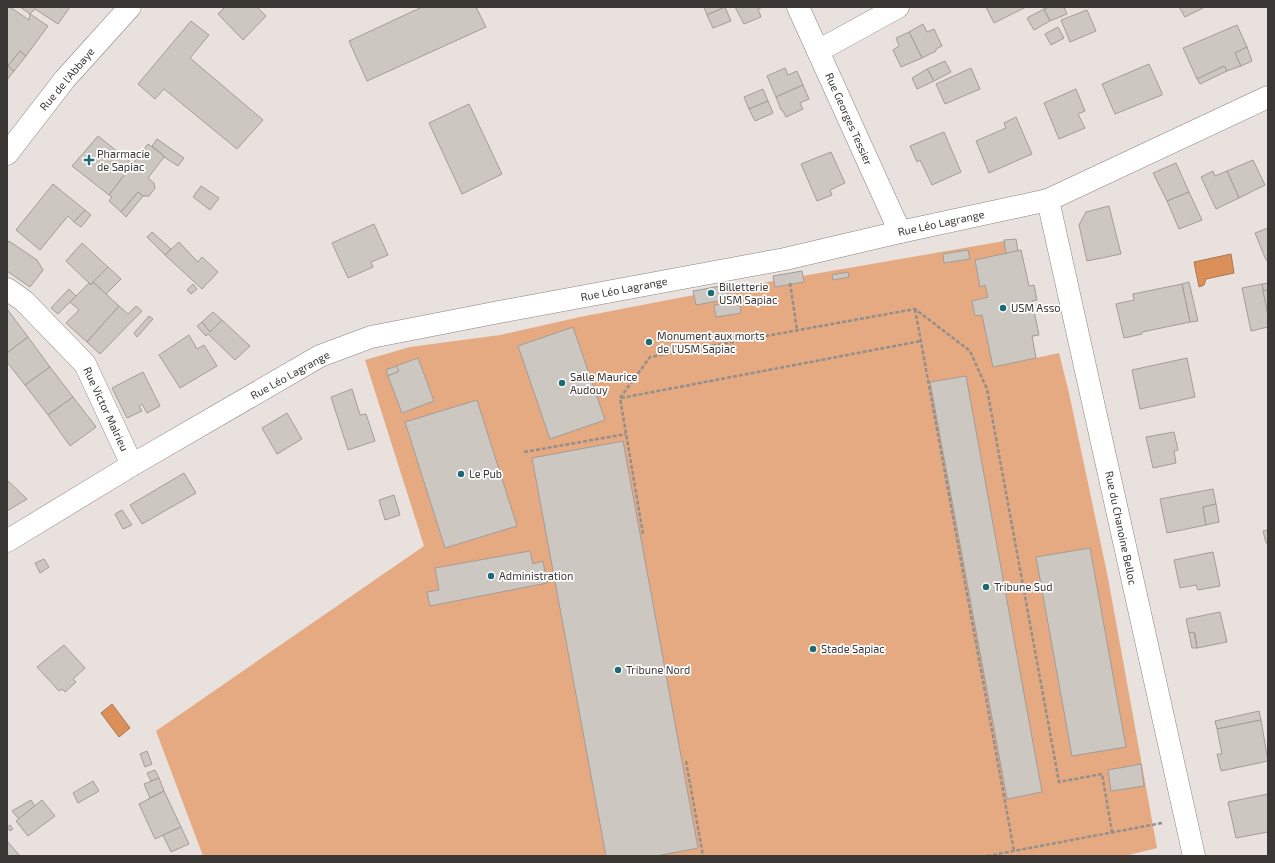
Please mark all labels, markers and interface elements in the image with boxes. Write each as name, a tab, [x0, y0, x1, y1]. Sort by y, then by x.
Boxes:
street label: Rue de l'Abbaye	[37, 45, 97, 113]
street label: Rue Georges Tessier	[823, 71, 876, 168]
place label: Pharmacie de Sapiac	[97, 147, 150, 173]
marker: Pharmacie de Sapiac	[84, 155, 94, 165]
street label: Rue Léo Lagrange	[896, 207, 986, 238]
street label: Rue Léo Lagrange	[579, 274, 669, 303]
place label: Billetterie USM Sapiac	[719, 280, 777, 306]
marker: Billetterie USM Sapiac	[706, 288, 716, 298]
place label: USM Asso	[1011, 301, 1061, 314]
marker: USM Asso	[998, 303, 1008, 313]
place label: Monument aux morts de l'USM Sapiac	[657, 329, 765, 355]
marker: Monument aux morts de l'USM Sapiac	[644, 337, 654, 347]
street label: Rue Léo Lagrange	[248, 347, 332, 402]
street label: Rue Victor Malrieu	[81, 365, 132, 453]
place label: Salle Maurice Audouy	[570, 370, 637, 396]
marker: Salle Maurice Audouy	[557, 378, 567, 388]
place label: Le Pub	[469, 467, 502, 480]
marker: Le Pub	[456, 469, 466, 479]
street label: Rue du Chanoine Belloc	[1103, 470, 1140, 586]
place label: Administration	[499, 569, 573, 582]
marker: Administration	[486, 571, 496, 581]
place label: Tribune Sud	[994, 580, 1053, 593]
marker: Tribune Sud	[981, 582, 991, 592]
place label: Stade Sapiac	[821, 642, 885, 655]
marker: Stade Sapiac	[808, 644, 818, 654]
place label: Tribune Nord	[626, 663, 690, 676]
marker: Tribune Nord	[613, 665, 623, 675]

